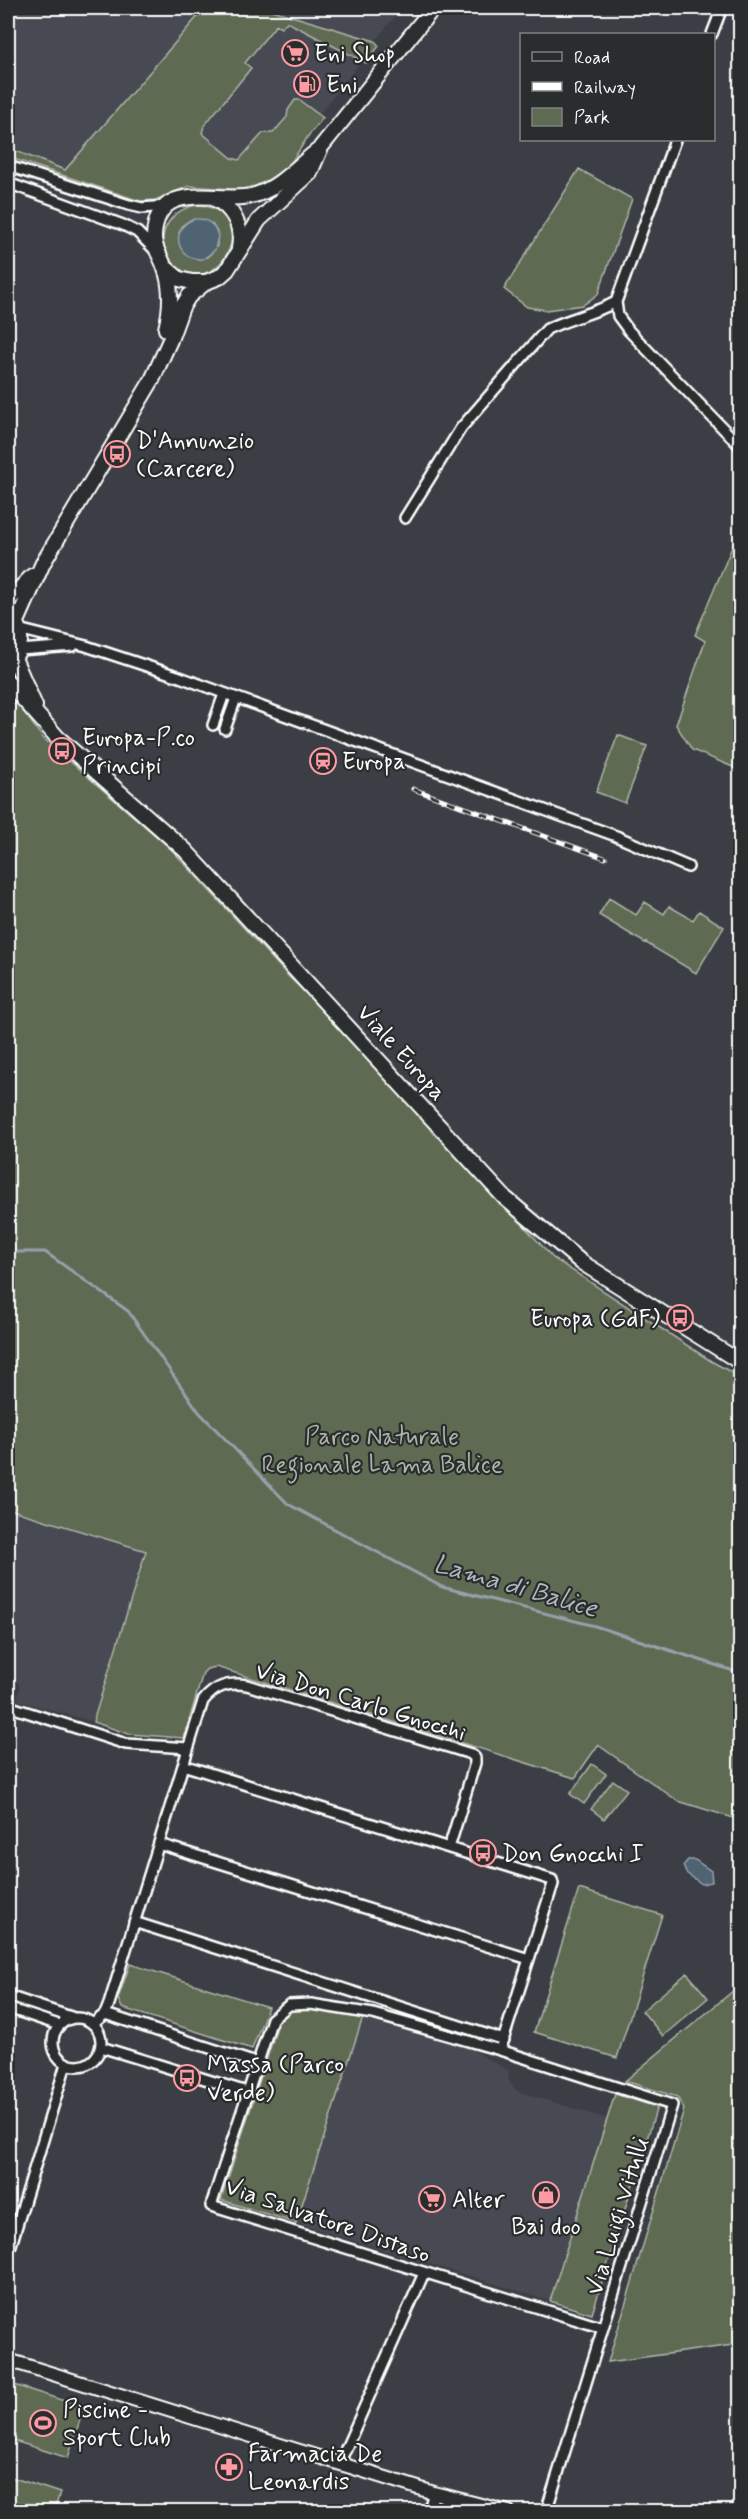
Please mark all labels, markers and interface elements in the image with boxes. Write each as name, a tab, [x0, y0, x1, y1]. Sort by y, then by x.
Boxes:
legend	[520, 33, 715, 141]
supermarket icon: Eni Shop	[280, 38, 310, 68]
place label: Eni Shop	[314, 39, 395, 70]
text: Road	[574, 46, 610, 70]
fuel station icon: Eni	[292, 69, 322, 99]
place label: Eni	[326, 70, 358, 101]
text: Railway	[574, 76, 636, 100]
text: Park	[574, 106, 610, 130]
place label: D'Annunzio (Carcere)	[136, 426, 254, 485]
bus stop icon: D'Annunzio (Carcere)	[102, 439, 132, 469]
place label: Europa-P.co Principi	[82, 723, 195, 782]
bus stop icon: Europa-P.co Principi	[47, 736, 77, 766]
station icon: Europa	[308, 746, 338, 776]
place label: Europa	[342, 747, 406, 778]
street label: Viale Europa	[349, 998, 453, 1108]
bus stop icon: Europa (GdF)	[665, 1303, 695, 1333]
place label: Europa (GdF)	[530, 1304, 660, 1335]
park label: Parco Naturale Regionale Lama Balice	[261, 1422, 503, 1484]
water label: Lama di Balice	[430, 1547, 602, 1627]
street label: Via Don Carlo Gnocchi	[251, 1656, 470, 1749]
bus stop icon: Don Gnocchi I	[468, 1838, 498, 1868]
place label: Don Gnocchi I	[502, 1839, 644, 1870]
place label: Massa (Parco Verde)	[207, 2050, 344, 2109]
bus stop icon: Massa (Parco Verde)	[172, 2063, 202, 2093]
street label: Via Luigi Vitulli	[580, 2134, 660, 2300]
street label: Via Salvatore Distaso	[221, 2172, 434, 2271]
shop icon: Bai doo	[531, 2180, 561, 2210]
supermarket icon: Alter	[417, 2184, 447, 2214]
place label: Alter	[452, 2185, 505, 2216]
place label: Bai doo	[511, 2212, 581, 2243]
place label: Piscine - Sport Club	[63, 2395, 171, 2454]
sports icon: Piscine - Sport Club	[28, 2408, 58, 2438]
place label: Farmacia De Leonardis	[248, 2439, 382, 2498]
pharmacy icon: Farmacia De Leonardis	[214, 2452, 244, 2482]

